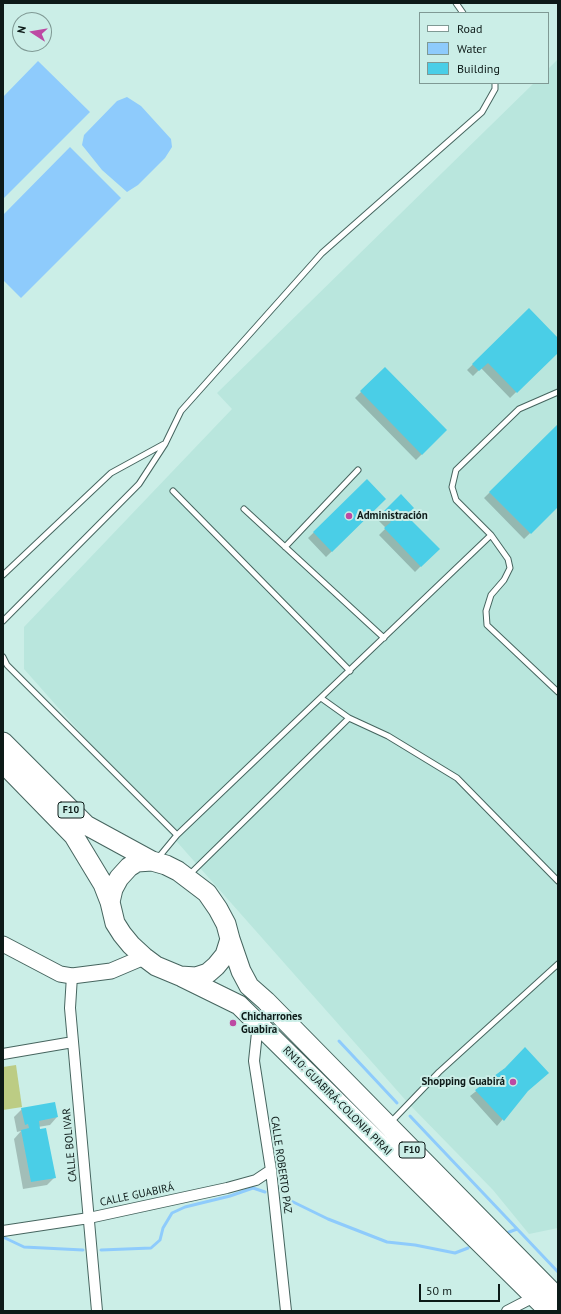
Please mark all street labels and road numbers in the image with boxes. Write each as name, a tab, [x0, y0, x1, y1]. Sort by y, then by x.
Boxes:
road number: F10	[58, 802, 84, 818]
street label: RN10: GUABIRÁ-COLONIA PIRAI	[280, 1044, 394, 1158]
street label: CALLE BOLIVAR	[60, 1107, 80, 1183]
street label: CALLE ROBERTO PAZ	[268, 1115, 294, 1215]
road number: F10	[399, 1142, 425, 1158]
street label: CALLE GUABIRÁ	[99, 1181, 175, 1209]

